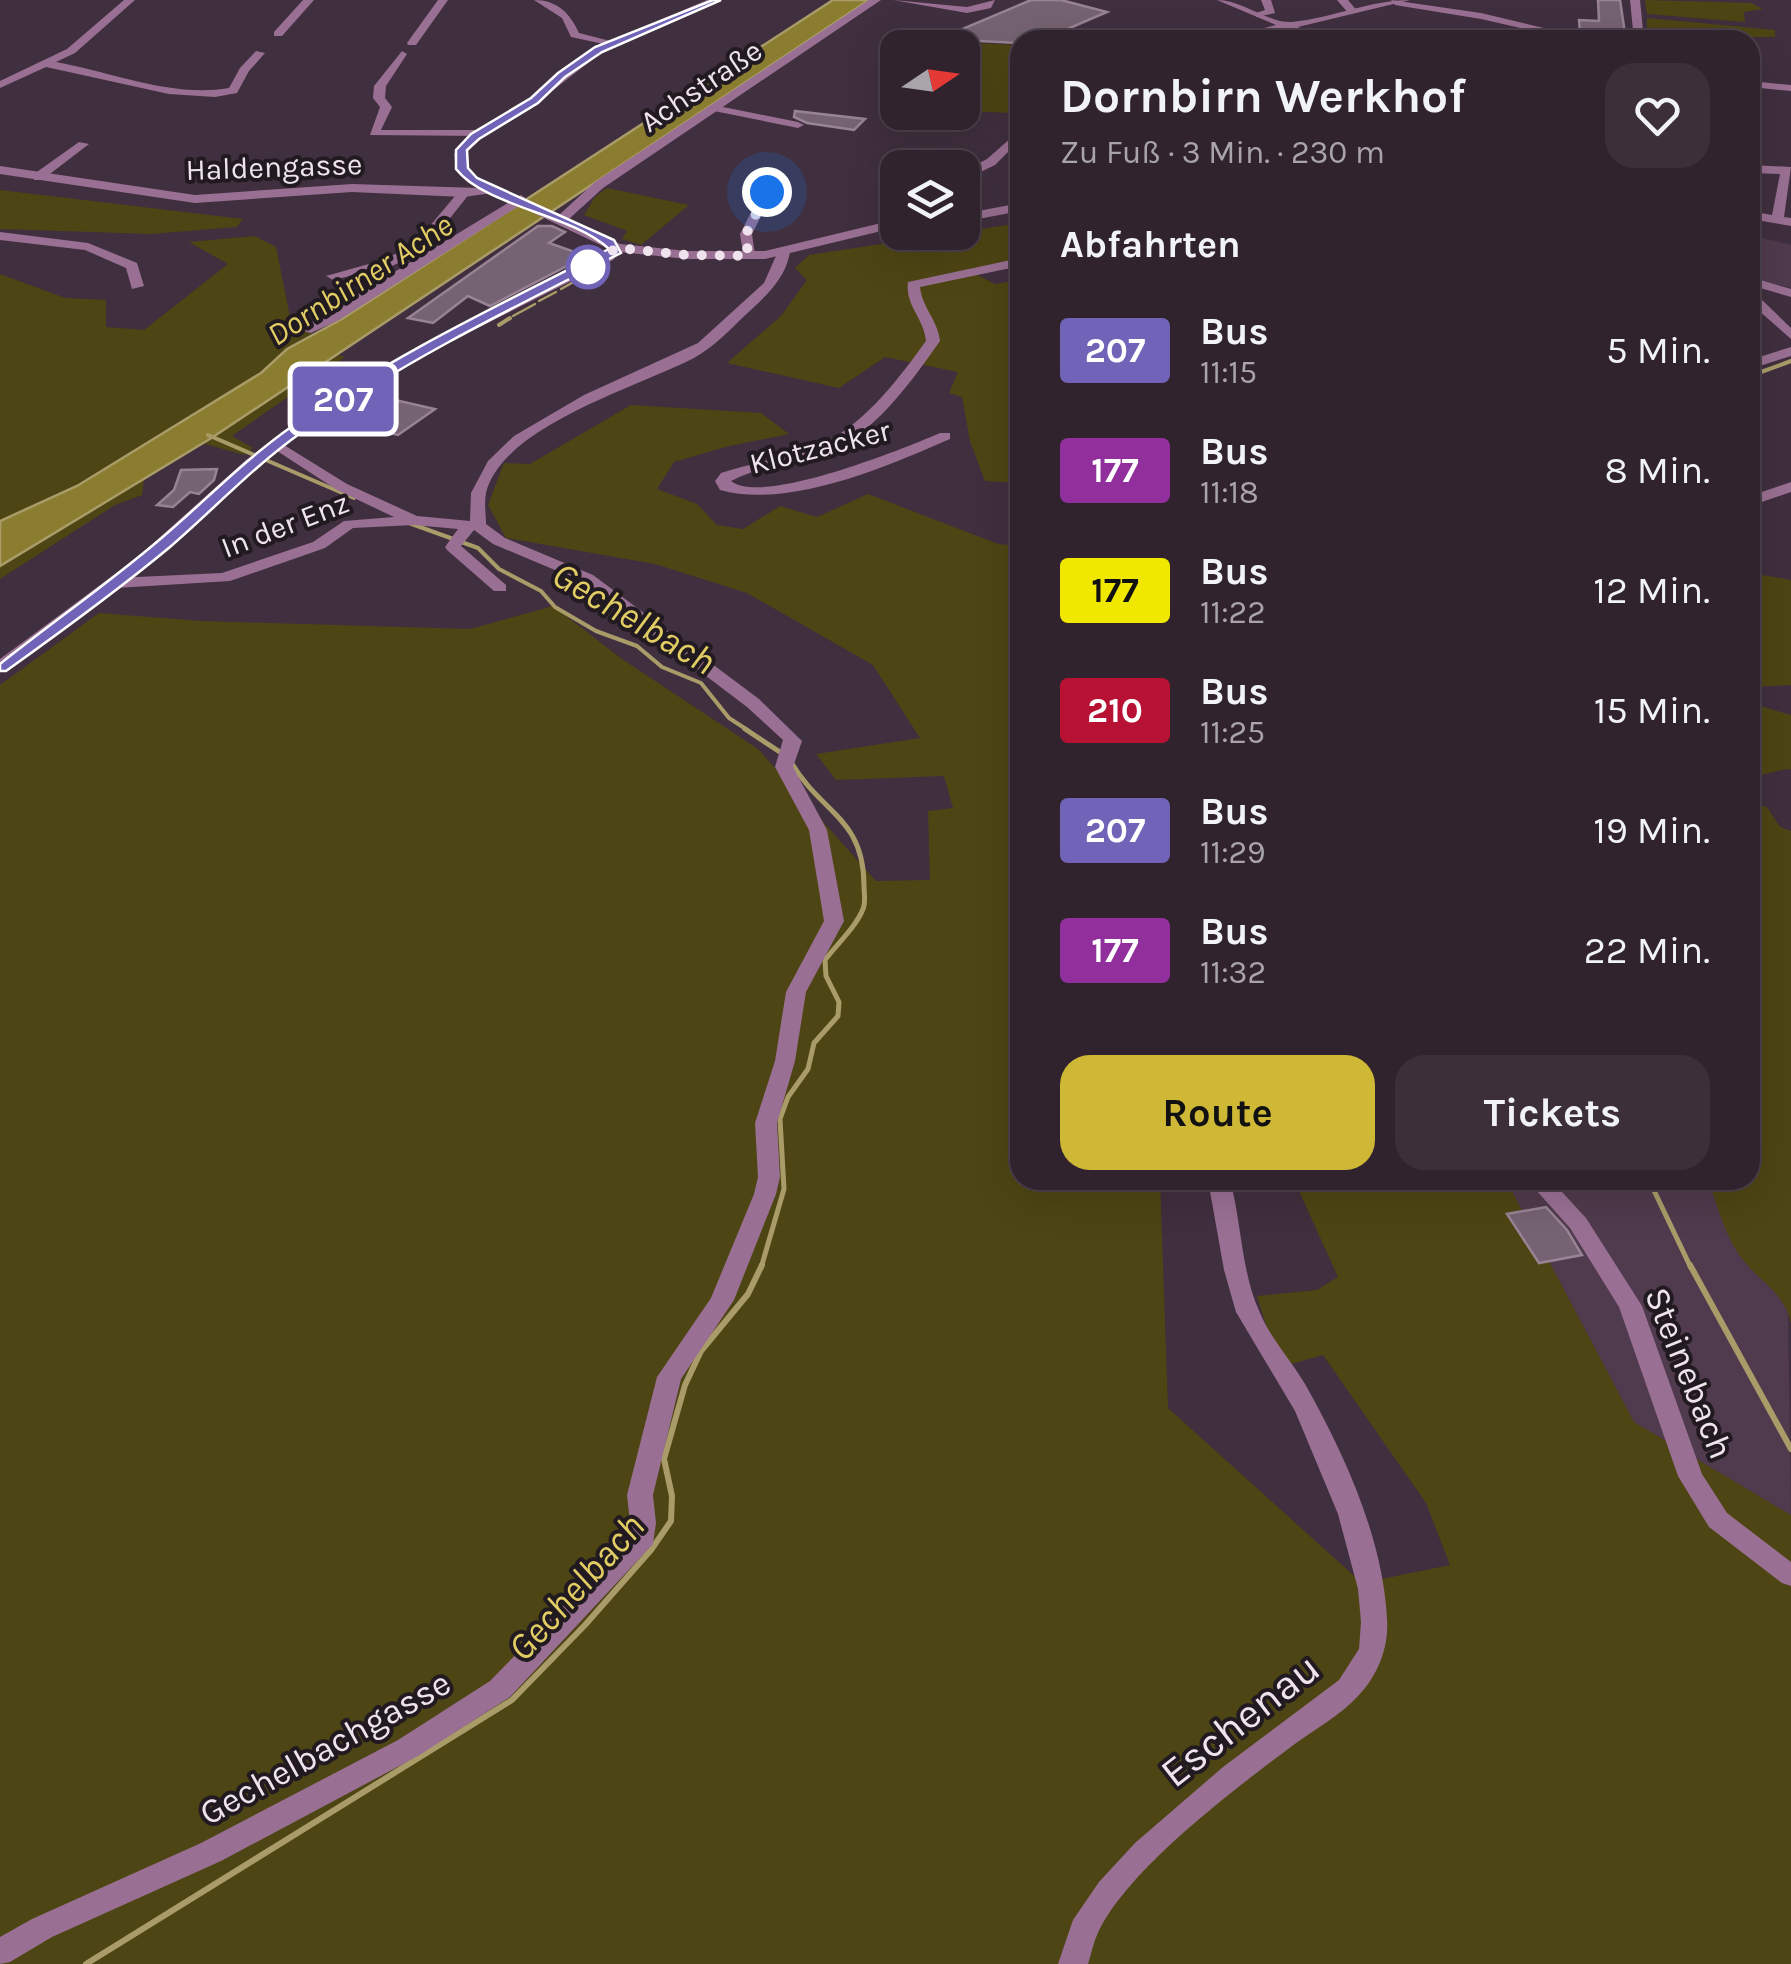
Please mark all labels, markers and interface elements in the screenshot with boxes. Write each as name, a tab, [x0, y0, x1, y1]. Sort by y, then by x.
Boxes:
north arrow	[880, 30, 980, 130]
map controls	[880, 30, 980, 250]
street label: Achstraße	[633, 32, 769, 140]
button: heart	[1605, 63, 1710, 168]
text: Dornbirn Werkhof	[1060, 68, 1466, 124]
text: Zu Fuß · 3 Min. · 230 m	[1060, 134, 1385, 171]
street label: Haldengasse	[185, 146, 363, 188]
button: layers	[880, 150, 980, 250]
your location	[742, 167, 792, 217]
water label: Dornbirner Ache	[261, 206, 460, 354]
text: Abfahrten	[1060, 222, 1241, 267]
unlabelled marker	[567, 246, 609, 288]
text: Bus	[1200, 309, 1269, 354]
text: 5 Min.	[1606, 328, 1710, 373]
text: 207	[1085, 330, 1145, 371]
text: 11:15	[1200, 354, 1257, 391]
line badge: 207	[286, 366, 400, 432]
text: 207	[313, 379, 373, 420]
street label: Klotzacker	[746, 412, 894, 482]
text: Bus	[1200, 429, 1269, 474]
text: 8 Min.	[1604, 448, 1710, 493]
text: 177	[1091, 450, 1139, 491]
text: 11:18	[1200, 474, 1259, 511]
street label: In der Enz	[216, 484, 354, 566]
text: Bus	[1200, 549, 1269, 594]
water label: Gechelbach	[544, 552, 724, 684]
text: 12 Min.	[1593, 568, 1710, 613]
text: 177	[1091, 570, 1139, 611]
text: 11:22	[1200, 594, 1266, 631]
text: Bus	[1200, 669, 1269, 714]
text: 15 Min.	[1594, 688, 1710, 733]
text: 210	[1087, 690, 1143, 731]
text: 11:25	[1200, 714, 1265, 751]
text: Bus	[1200, 789, 1269, 834]
text: 19 Min.	[1593, 808, 1710, 853]
text: 207	[1085, 810, 1145, 851]
text: 11:29	[1200, 834, 1266, 871]
text: Bus	[1200, 909, 1269, 954]
text: 22 Min.	[1584, 928, 1710, 973]
text: 177	[1091, 930, 1139, 971]
text: 11:32	[1200, 954, 1266, 991]
button: Route	[1060, 1055, 1375, 1170]
button: Tickets	[1395, 1055, 1710, 1170]
street label: Steinebach	[1636, 1281, 1742, 1465]
water label: Gechelbach	[498, 1504, 654, 1670]
street label: Eschenau	[1150, 1642, 1330, 1798]
street label: Gechelbachgasse	[192, 1662, 458, 1834]

